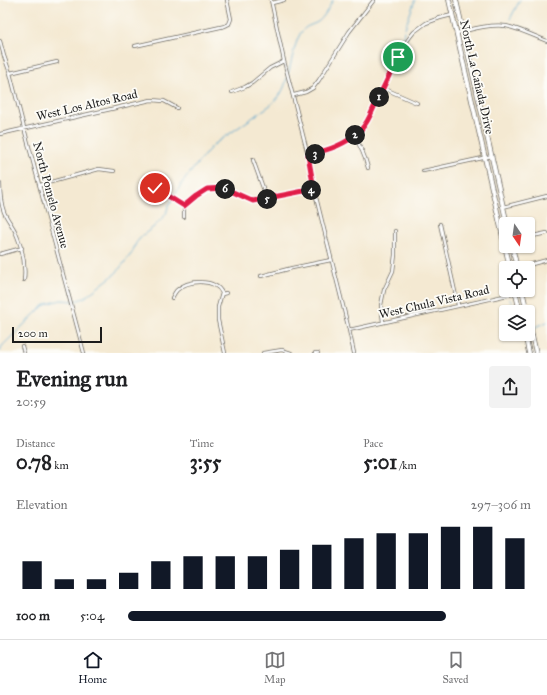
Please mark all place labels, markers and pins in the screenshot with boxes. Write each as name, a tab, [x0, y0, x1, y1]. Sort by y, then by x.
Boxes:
pin	[381, 40, 415, 74]
pin: 1	[369, 87, 389, 107]
pin: 2	[345, 125, 365, 145]
pin: 3	[305, 144, 325, 164]
pin	[138, 171, 172, 205]
pin: 6	[215, 179, 235, 199]
pin: 4	[301, 180, 321, 200]
pin: 5	[257, 189, 277, 209]

